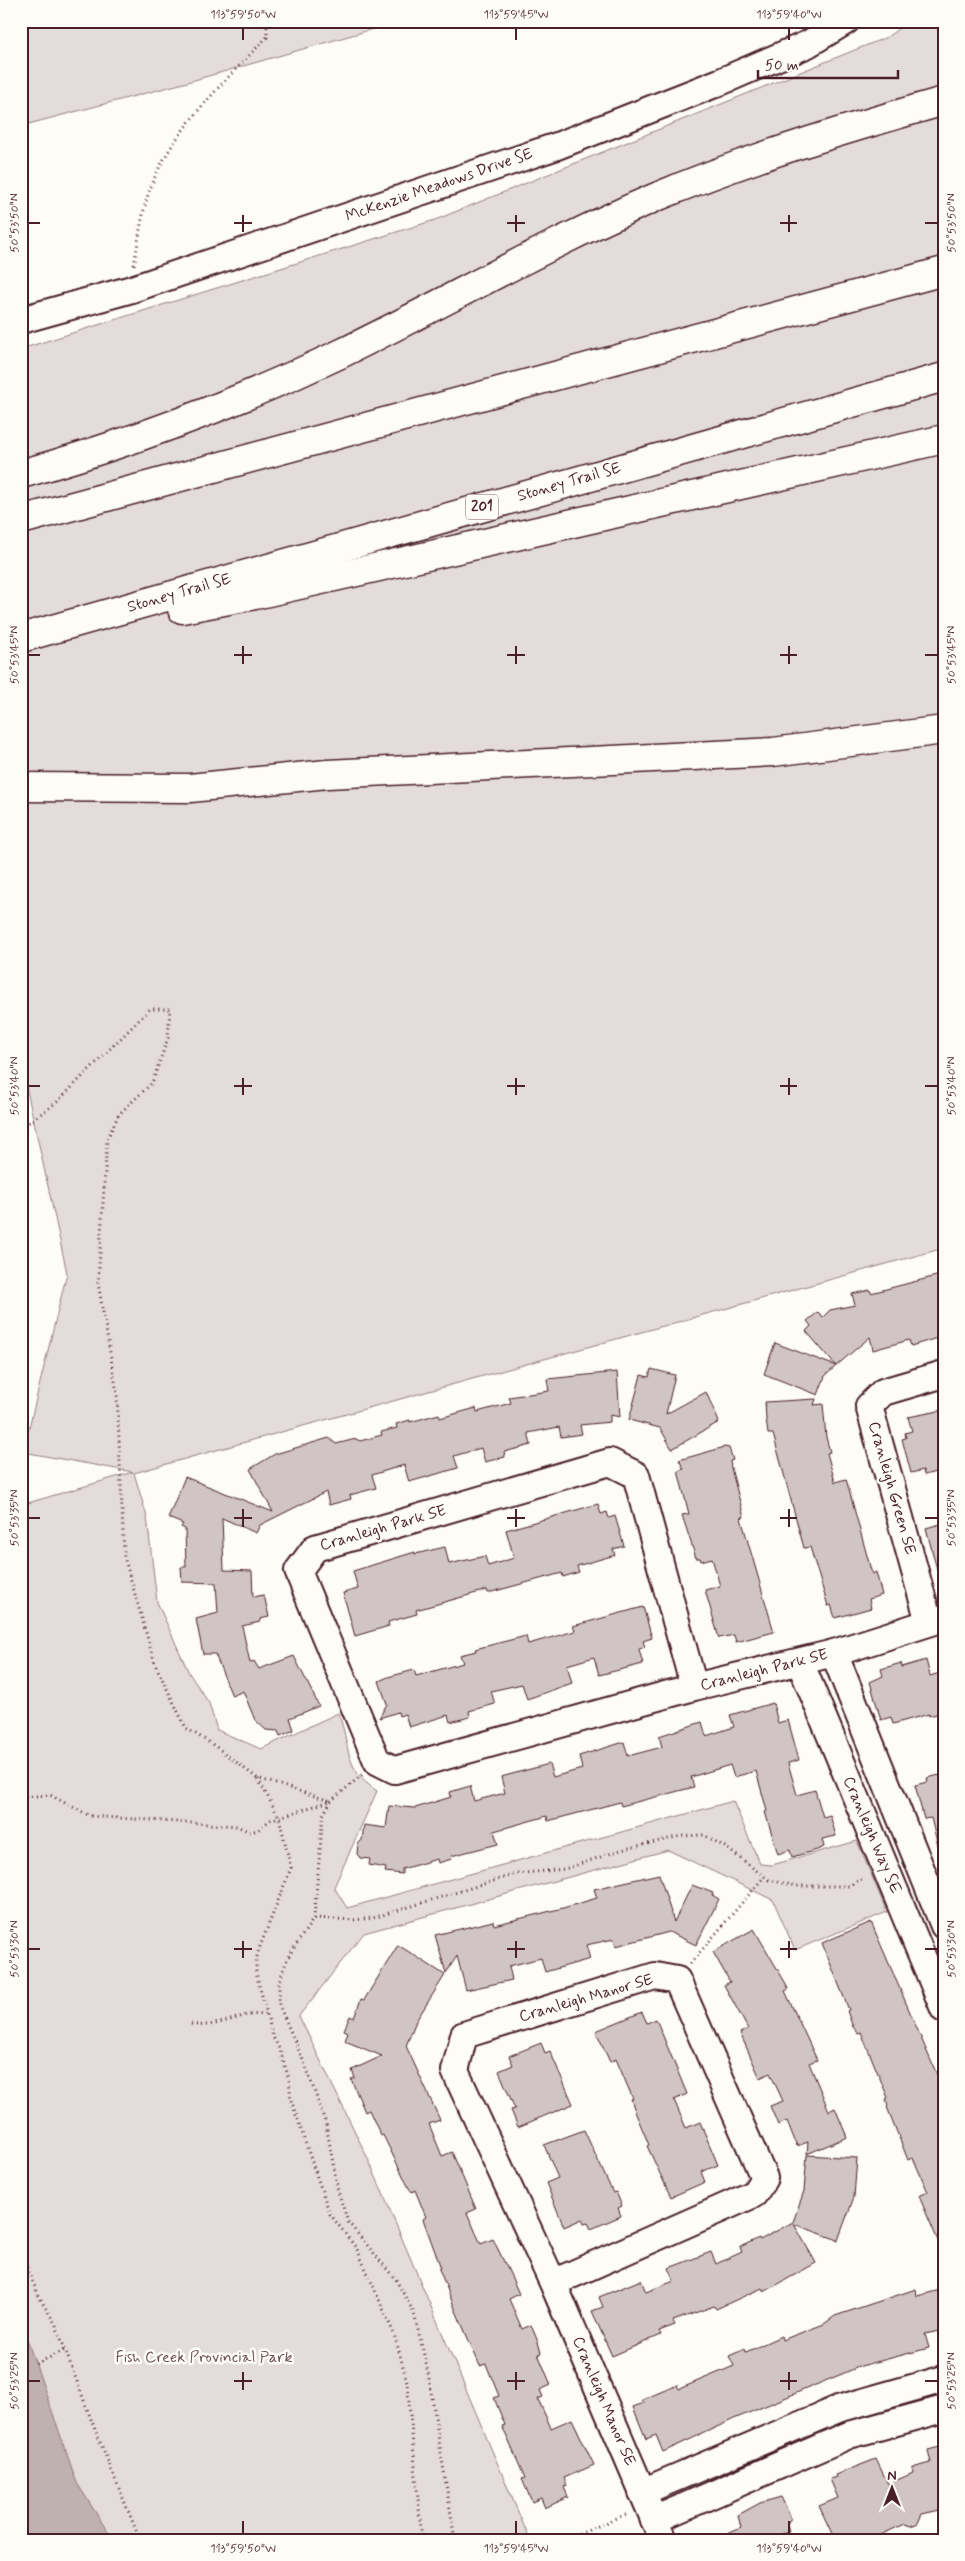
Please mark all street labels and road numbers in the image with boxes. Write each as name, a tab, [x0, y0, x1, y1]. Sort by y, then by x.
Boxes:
street label: McKenzie Meadows Drive SE	[343, 143, 535, 227]
street label: Stoney Trail SE	[515, 457, 623, 507]
road number: 201	[466, 494, 498, 520]
street label: Stoney Trail SE	[125, 568, 233, 618]
street label: Cranleigh Green SE	[863, 1419, 921, 1557]
street label: Cranleigh Park SE	[317, 1500, 449, 1556]
street label: Cranleigh Park SE	[698, 1644, 830, 1696]
street label: Cranleigh Way SE	[838, 1773, 906, 1897]
street label: Cranleigh Manor SE	[517, 1969, 655, 2027]
street label: Cranleigh Manor SE	[567, 2333, 641, 2469]

